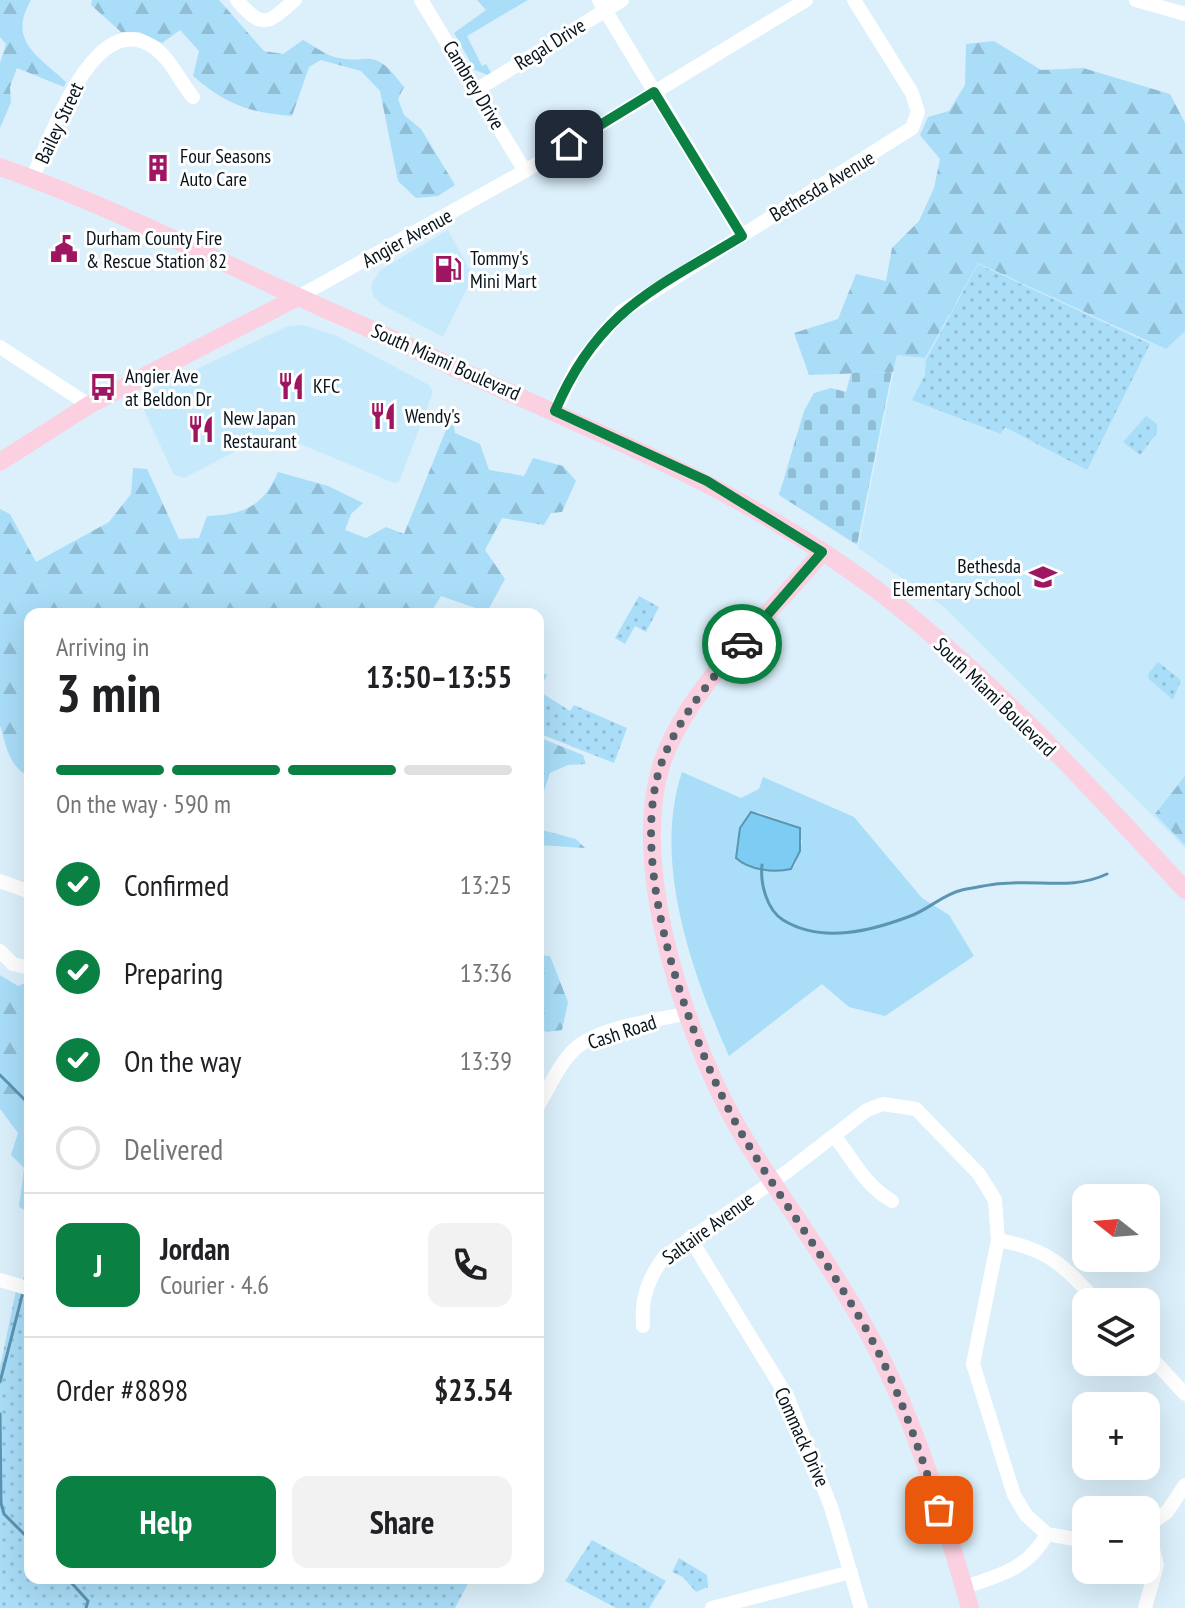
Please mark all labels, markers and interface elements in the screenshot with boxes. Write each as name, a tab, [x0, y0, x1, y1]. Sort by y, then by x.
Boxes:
street label: Regal Drive	[510, 12, 590, 76]
street label: Cambrey Drive	[437, 36, 511, 134]
street label: Bailey Street	[29, 78, 89, 168]
pin	[535, 110, 603, 178]
icon: home	[547, 122, 591, 166]
place label: Four Seasons Auto Care	[180, 143, 271, 192]
street label: Bethesda Avenue	[765, 144, 879, 228]
building icon: Four Seasons Auto Care	[143, 153, 173, 183]
street label: Angier Avenue	[357, 203, 457, 273]
place label: Durham County Fire & Rescue Station 82	[86, 225, 227, 274]
public building icon: Durham County Fire & Rescue Station 82	[49, 234, 79, 264]
place label: Tommy's Mini Mart	[470, 245, 537, 294]
fuel station icon: Tommy's Mini Mart	[433, 254, 463, 284]
street label: South Miami Boulevard	[367, 318, 525, 406]
place label: Angier Ave at Beldon Dr	[125, 363, 212, 412]
restaurant icon: KFC	[276, 371, 306, 401]
bus stop icon: Angier Ave at Beldon Dr	[88, 372, 118, 402]
place label: KFC	[313, 373, 340, 399]
restaurant icon: Wendy's	[368, 401, 398, 431]
place label: Wendy's	[405, 403, 461, 429]
place label: New Japan Restaurant	[223, 405, 297, 454]
restaurant icon: New Japan Restaurant	[186, 414, 216, 444]
place label: Bethesda Elementary School	[893, 553, 1021, 602]
school or university icon: Bethesda Elementary School	[1028, 562, 1058, 592]
courier	[702, 604, 782, 684]
icon: car	[720, 622, 764, 666]
text: Arriving in	[56, 630, 149, 663]
street label: South Miami Boulevard	[928, 632, 1062, 762]
text: 13:50–13:55	[366, 657, 512, 696]
text: 3 min	[56, 659, 161, 726]
text: On the way · 590 m	[56, 787, 231, 820]
icon: check	[56, 862, 100, 906]
text: Confirmed	[124, 865, 229, 904]
text: 13:25	[460, 868, 512, 901]
icon: check	[56, 950, 100, 994]
text: Preparing	[124, 953, 223, 992]
text: 13:36	[460, 956, 512, 989]
street label: Cash Road	[584, 1009, 660, 1055]
icon: check	[56, 1038, 100, 1082]
text: On the way	[124, 1041, 241, 1080]
text: 13:39	[460, 1044, 512, 1077]
text: Delivered	[124, 1129, 223, 1168]
north arrow	[1072, 1184, 1160, 1272]
map controls	[1072, 1184, 1160, 1584]
street label: Saltaire Avenue	[657, 1186, 759, 1270]
button: phone	[428, 1223, 512, 1307]
text: Jordan	[160, 1229, 230, 1268]
text: J	[94, 1246, 102, 1285]
text: Courier · 4.6	[160, 1268, 269, 1301]
button: layers	[1072, 1288, 1160, 1376]
text: Order #8898	[56, 1370, 188, 1409]
text: $23.54	[434, 1370, 512, 1409]
street label: Commack Drive	[769, 1383, 835, 1491]
button: +	[1072, 1392, 1160, 1480]
button: Help	[56, 1476, 276, 1568]
button: Share	[292, 1476, 512, 1568]
pin	[905, 1476, 973, 1544]
icon: bag	[917, 1488, 961, 1532]
button: −	[1072, 1496, 1160, 1584]

